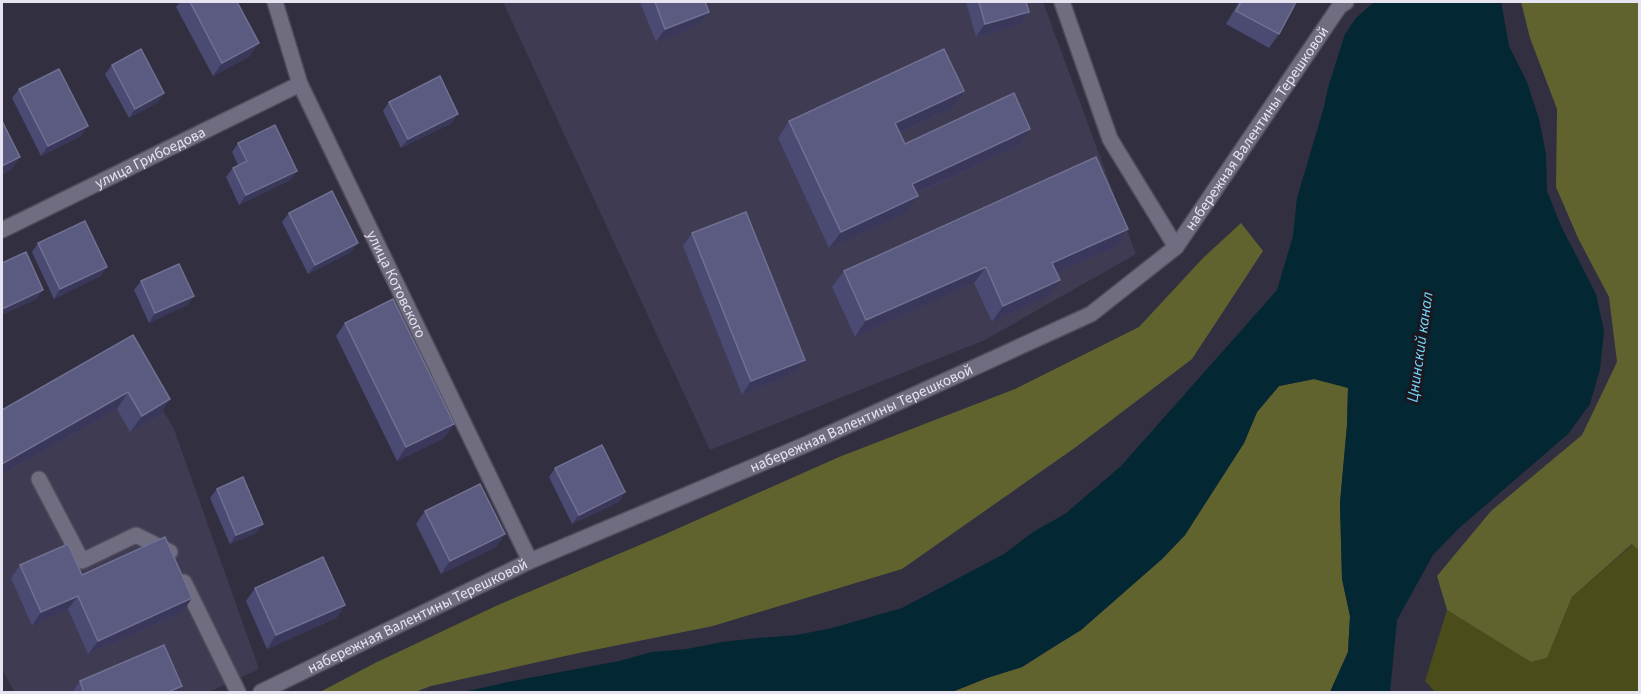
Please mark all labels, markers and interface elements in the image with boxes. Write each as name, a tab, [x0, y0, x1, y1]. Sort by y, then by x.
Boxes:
street label: набережная Валентины Терешковой	[1180, 22, 1334, 235]
street label: улица Грибоедова	[91, 121, 209, 193]
street label: улица Котовского	[362, 227, 431, 342]
water label: Цнинский канал	[1401, 290, 1439, 404]
street label: набережная Валентины Терешковой	[746, 359, 976, 478]
street label: набережная Валентины Терешковой	[304, 553, 531, 678]

